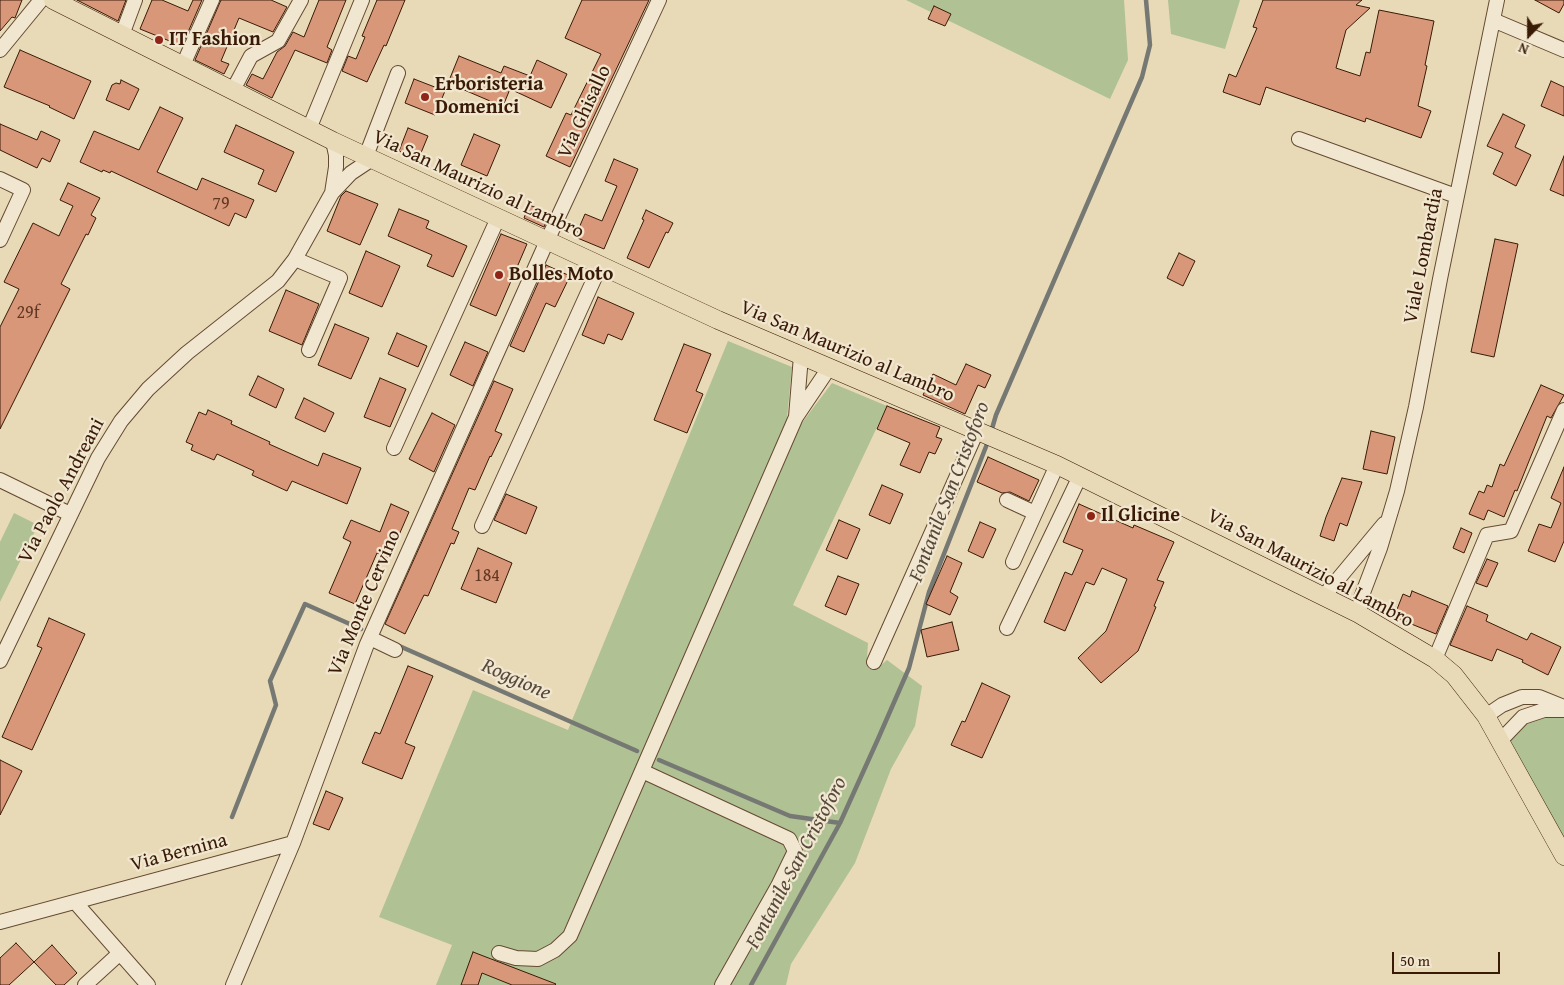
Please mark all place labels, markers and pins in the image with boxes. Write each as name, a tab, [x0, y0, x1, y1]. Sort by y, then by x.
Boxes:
place label: IT Fashion	[169, 28, 261, 52]
marker: IT Fashion	[153, 34, 165, 46]
place label: Erboristeria Domenici	[435, 73, 543, 120]
marker: Erboristeria Domenici	[419, 91, 431, 103]
place label: Bolles Moto	[509, 263, 613, 287]
marker: Bolles Moto	[493, 269, 505, 281]
place label: Il Glicine	[1101, 504, 1180, 528]
marker: Il Glicine	[1085, 510, 1097, 522]

